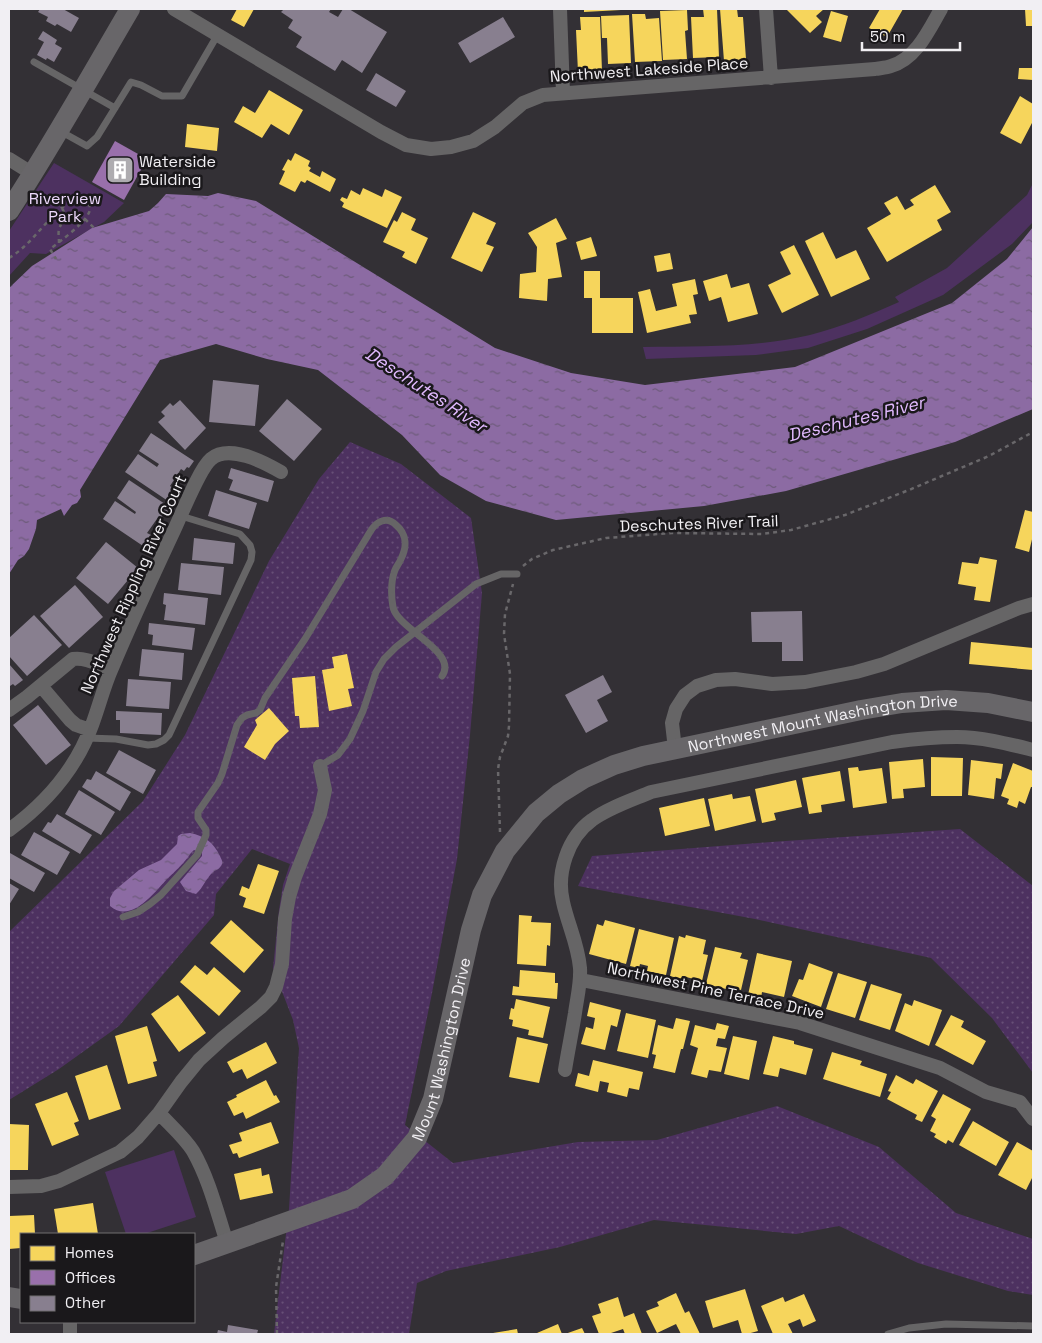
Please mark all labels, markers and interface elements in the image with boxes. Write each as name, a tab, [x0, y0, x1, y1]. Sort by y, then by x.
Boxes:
scale bar	[862, 20, 960, 52]
text: 50 m	[870, 27, 905, 46]
street label: Northwest Lakeside Place	[549, 52, 749, 87]
place label: Waterside Building	[139, 151, 216, 190]
building icon: Waterside Building	[105, 155, 135, 185]
park label: Riverview Park	[29, 188, 101, 227]
water label: Deschutes River	[361, 342, 493, 439]
water label: Deschutes River	[785, 390, 929, 447]
street label: Northwest Rippling River Court	[76, 471, 191, 697]
street label: Deschutes River Trail	[619, 510, 779, 537]
street label: Northwest Mount Washington Drive	[686, 690, 959, 757]
street label: Mount Washington Drive	[407, 956, 476, 1144]
street label: Northwest Pine Terrace Drive	[605, 957, 826, 1024]
legend	[20, 1233, 195, 1323]
text: Homes	[65, 1243, 114, 1262]
text: Offices	[65, 1268, 116, 1287]
text: Other	[65, 1293, 106, 1312]

